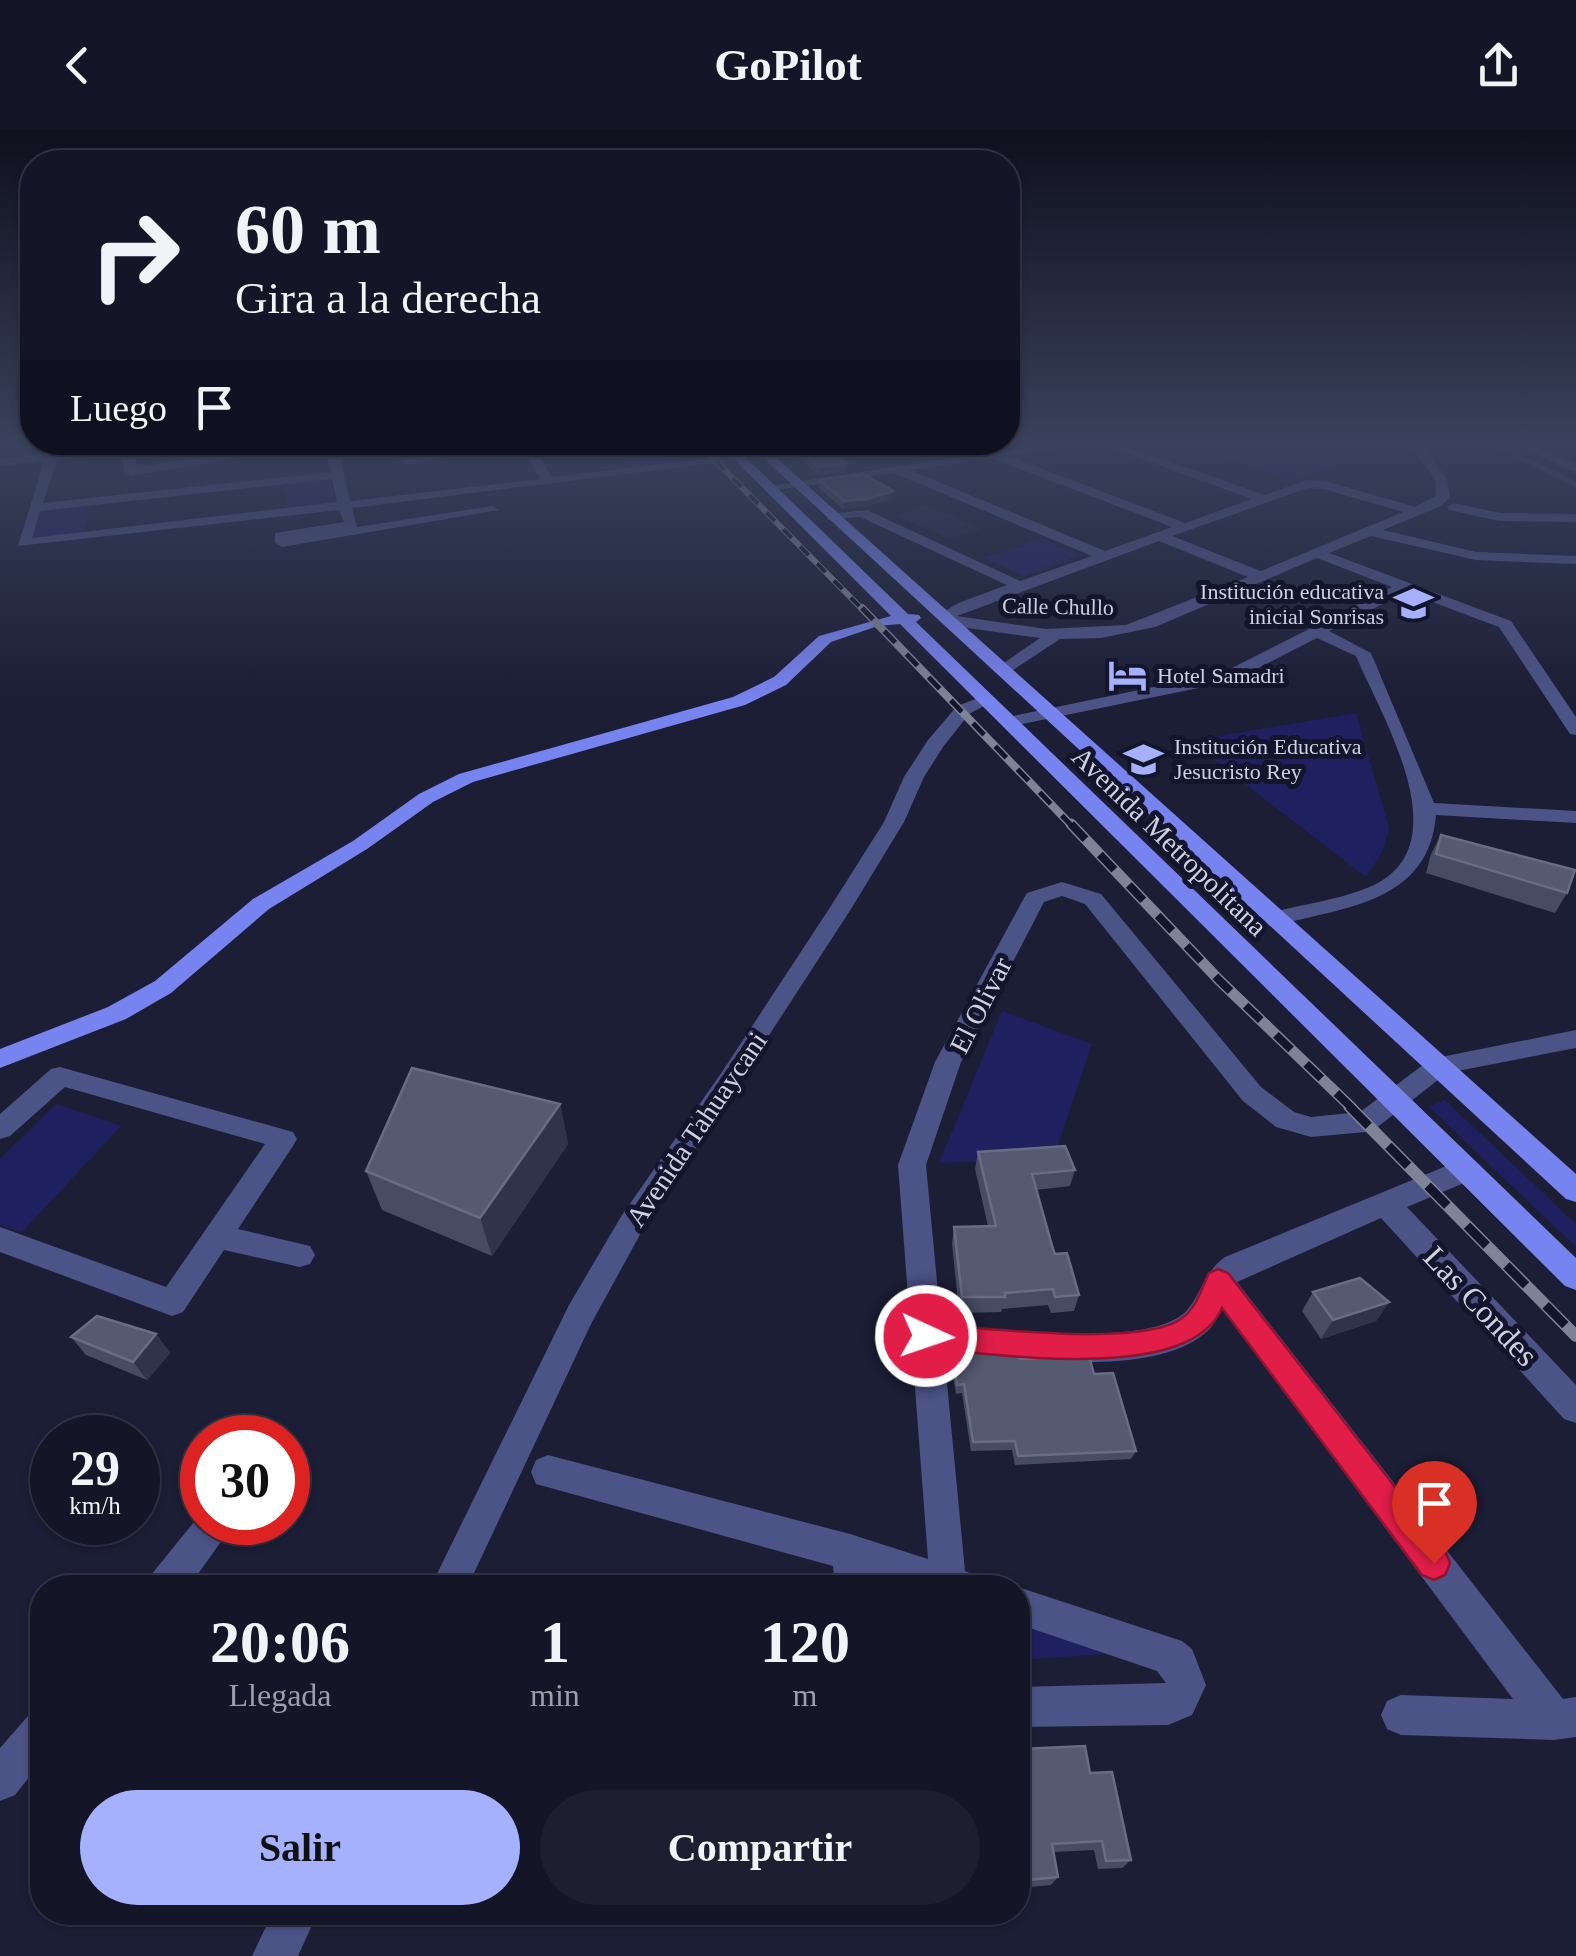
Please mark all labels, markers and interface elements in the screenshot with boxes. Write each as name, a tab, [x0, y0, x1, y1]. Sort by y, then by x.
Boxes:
icon: back	[50, 38, 105, 93]
icon: share	[1471, 38, 1526, 93]
text: GoPilot	[714, 40, 862, 90]
icon: right	[70, 190, 200, 320]
text: 60 m	[235, 191, 381, 268]
text: Gira a la derecha	[235, 273, 541, 323]
icon: arrive	[187, 380, 242, 435]
text: Luego	[70, 387, 167, 429]
place label: Institución educativa inicial Sonrisas	[1200, 579, 1384, 629]
school or university icon: Institución educativa inicial Sonrisas	[1393, 583, 1435, 625]
street label: Calle Chullo	[1002, 593, 1114, 620]
hotel icon: Hotel Samadri	[1106, 654, 1148, 696]
place label: Hotel Samadri	[1157, 663, 1285, 688]
place label: Institución Educativa Jesucristo Rey	[1174, 734, 1362, 784]
school or university icon: Institución Educativa Jesucristo Rey	[1123, 738, 1165, 780]
street label: Avenida Metropolitana	[1066, 740, 1274, 943]
street label: El Olivar	[943, 952, 1018, 1058]
street label: Avenida Tahuaycani	[620, 1026, 773, 1232]
street label: Las Condes	[1417, 1239, 1545, 1373]
position arrow	[874, 1284, 978, 1388]
speed limit sign: 30	[180, 1415, 310, 1545]
text: 29	[70, 1440, 120, 1496]
pin	[1392, 1461, 1477, 1564]
icon: arrive	[1407, 1476, 1462, 1531]
text: km/h	[69, 1492, 121, 1519]
text: 20:06	[210, 1609, 350, 1675]
text: 1	[540, 1609, 570, 1675]
text: 120	[760, 1609, 850, 1675]
text: Llegada	[229, 1677, 332, 1713]
text: min	[530, 1677, 580, 1713]
text: m	[792, 1677, 817, 1713]
button: Salir	[80, 1790, 520, 1905]
button: Compartir	[540, 1790, 980, 1905]

